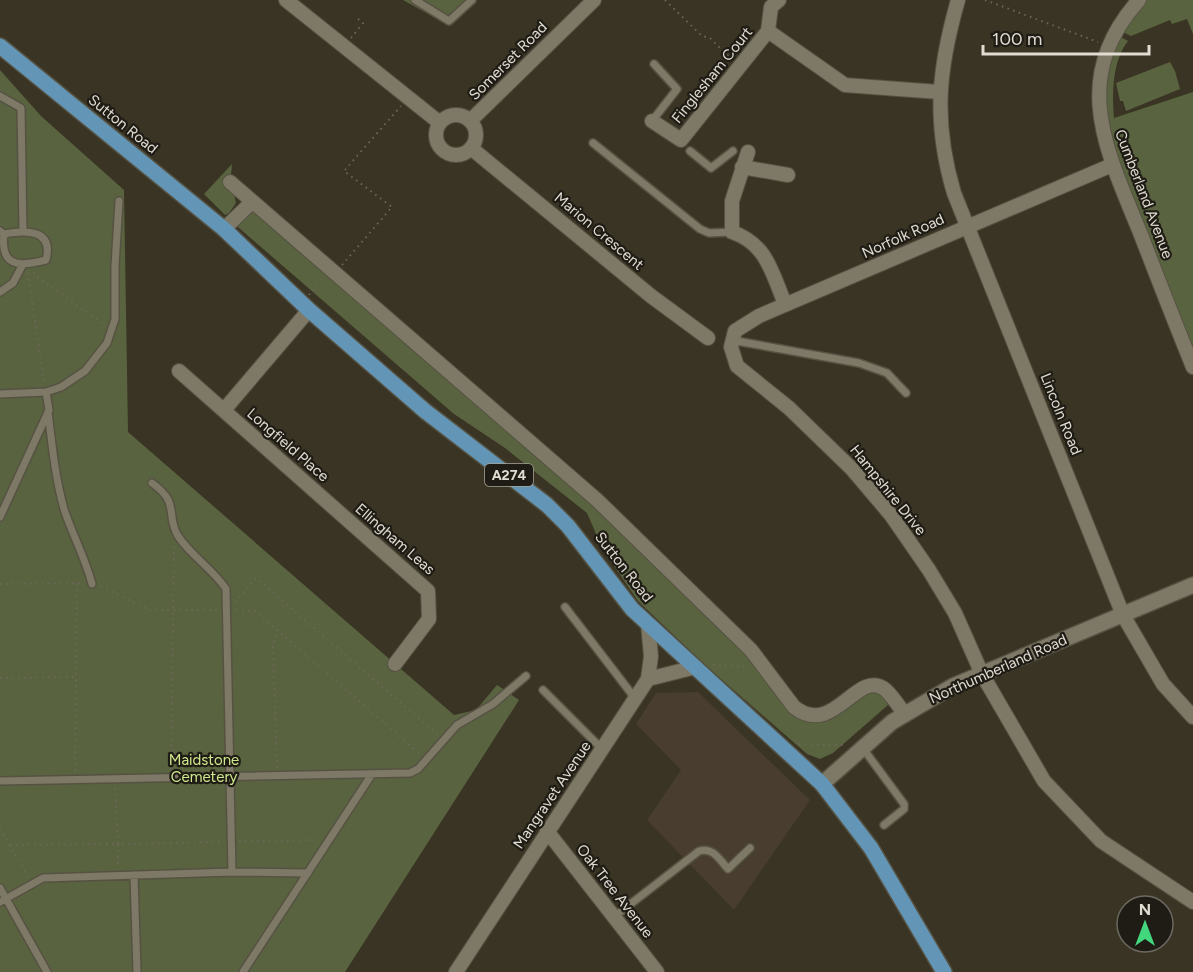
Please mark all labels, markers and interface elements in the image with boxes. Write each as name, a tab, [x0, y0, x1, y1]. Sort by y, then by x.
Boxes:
street label: Somerset Road	[465, 18, 551, 104]
scale bar	[983, 18, 1150, 56]
street label: Finglesham Court	[668, 23, 756, 127]
text: 100 m	[992, 28, 1042, 50]
street label: Sutton Road	[85, 91, 161, 157]
street label: Cumberland Avenue	[1111, 127, 1177, 261]
street label: Marion Crescent	[551, 188, 648, 274]
street label: Norfolk Road	[859, 210, 947, 262]
street label: Lincoln Road	[1036, 371, 1086, 457]
street label: Longfield Place	[243, 405, 333, 485]
street label: Hampshire Drive	[846, 441, 930, 539]
road number: A274	[485, 464, 533, 486]
street label: Ellingham Leas	[352, 500, 438, 578]
street label: Sutton Road	[591, 528, 657, 606]
street label: Northumberland Road	[926, 630, 1070, 708]
street label: Mangravet Avenue	[509, 738, 595, 852]
park label: Maidstone Cemetery	[169, 751, 239, 786]
street label: Oak Tree Avenue	[573, 841, 657, 941]
north arrow	[1115, 894, 1175, 954]
text: N	[1139, 900, 1151, 919]

